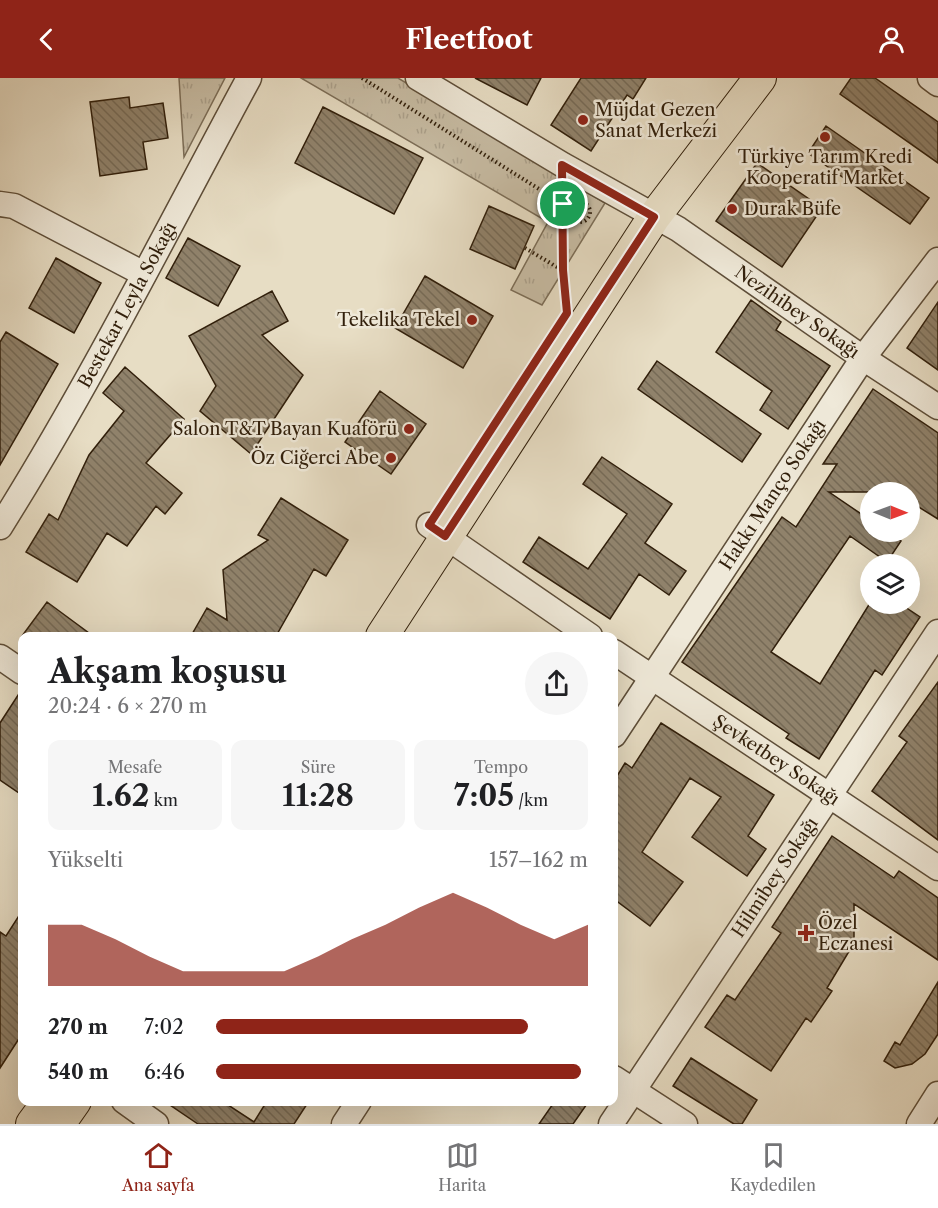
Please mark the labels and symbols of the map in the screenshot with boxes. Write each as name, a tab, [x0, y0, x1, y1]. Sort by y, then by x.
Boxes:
place label: Müjdat Gezen Sanat Merkezi	[595, 99, 718, 142]
marker: Müjdat Gezen Sanat Merkezi	[576, 113, 590, 127]
marker: Türkiye Tarım Kredi Kooperatif Market	[818, 130, 832, 144]
place label: Türkiye Tarım Kredi Kooperatif Market	[738, 146, 913, 189]
pin	[537, 178, 588, 229]
place label: Durak Büfe	[744, 198, 841, 220]
marker: Durak Büfe	[725, 202, 739, 216]
street label: Bestekar Leyla Sokağı	[73, 218, 182, 392]
street label: Nezihibey Sokağı	[731, 261, 864, 364]
place label: Tekelika Tekel	[337, 309, 460, 331]
marker: Tekelika Tekel	[465, 313, 479, 327]
street label: Hakkı Manço Sokağı	[715, 415, 831, 574]
place label: Salon T&T Bayan Kuaförü	[173, 418, 397, 440]
marker: Salon T&T Bayan Kuaförü	[402, 422, 416, 436]
place label: Öz Ciğerci Abe	[251, 446, 379, 469]
marker: Öz Ciğerci Abe	[384, 451, 398, 465]
north arrow	[860, 482, 920, 542]
street label: Şevketbey Sokağı	[709, 710, 844, 810]
street label: Hilmibey Sokağı	[727, 813, 823, 942]
place label: Özel Eczanesi	[818, 911, 894, 955]
marker: Özel Eczanesi	[799, 926, 813, 940]

